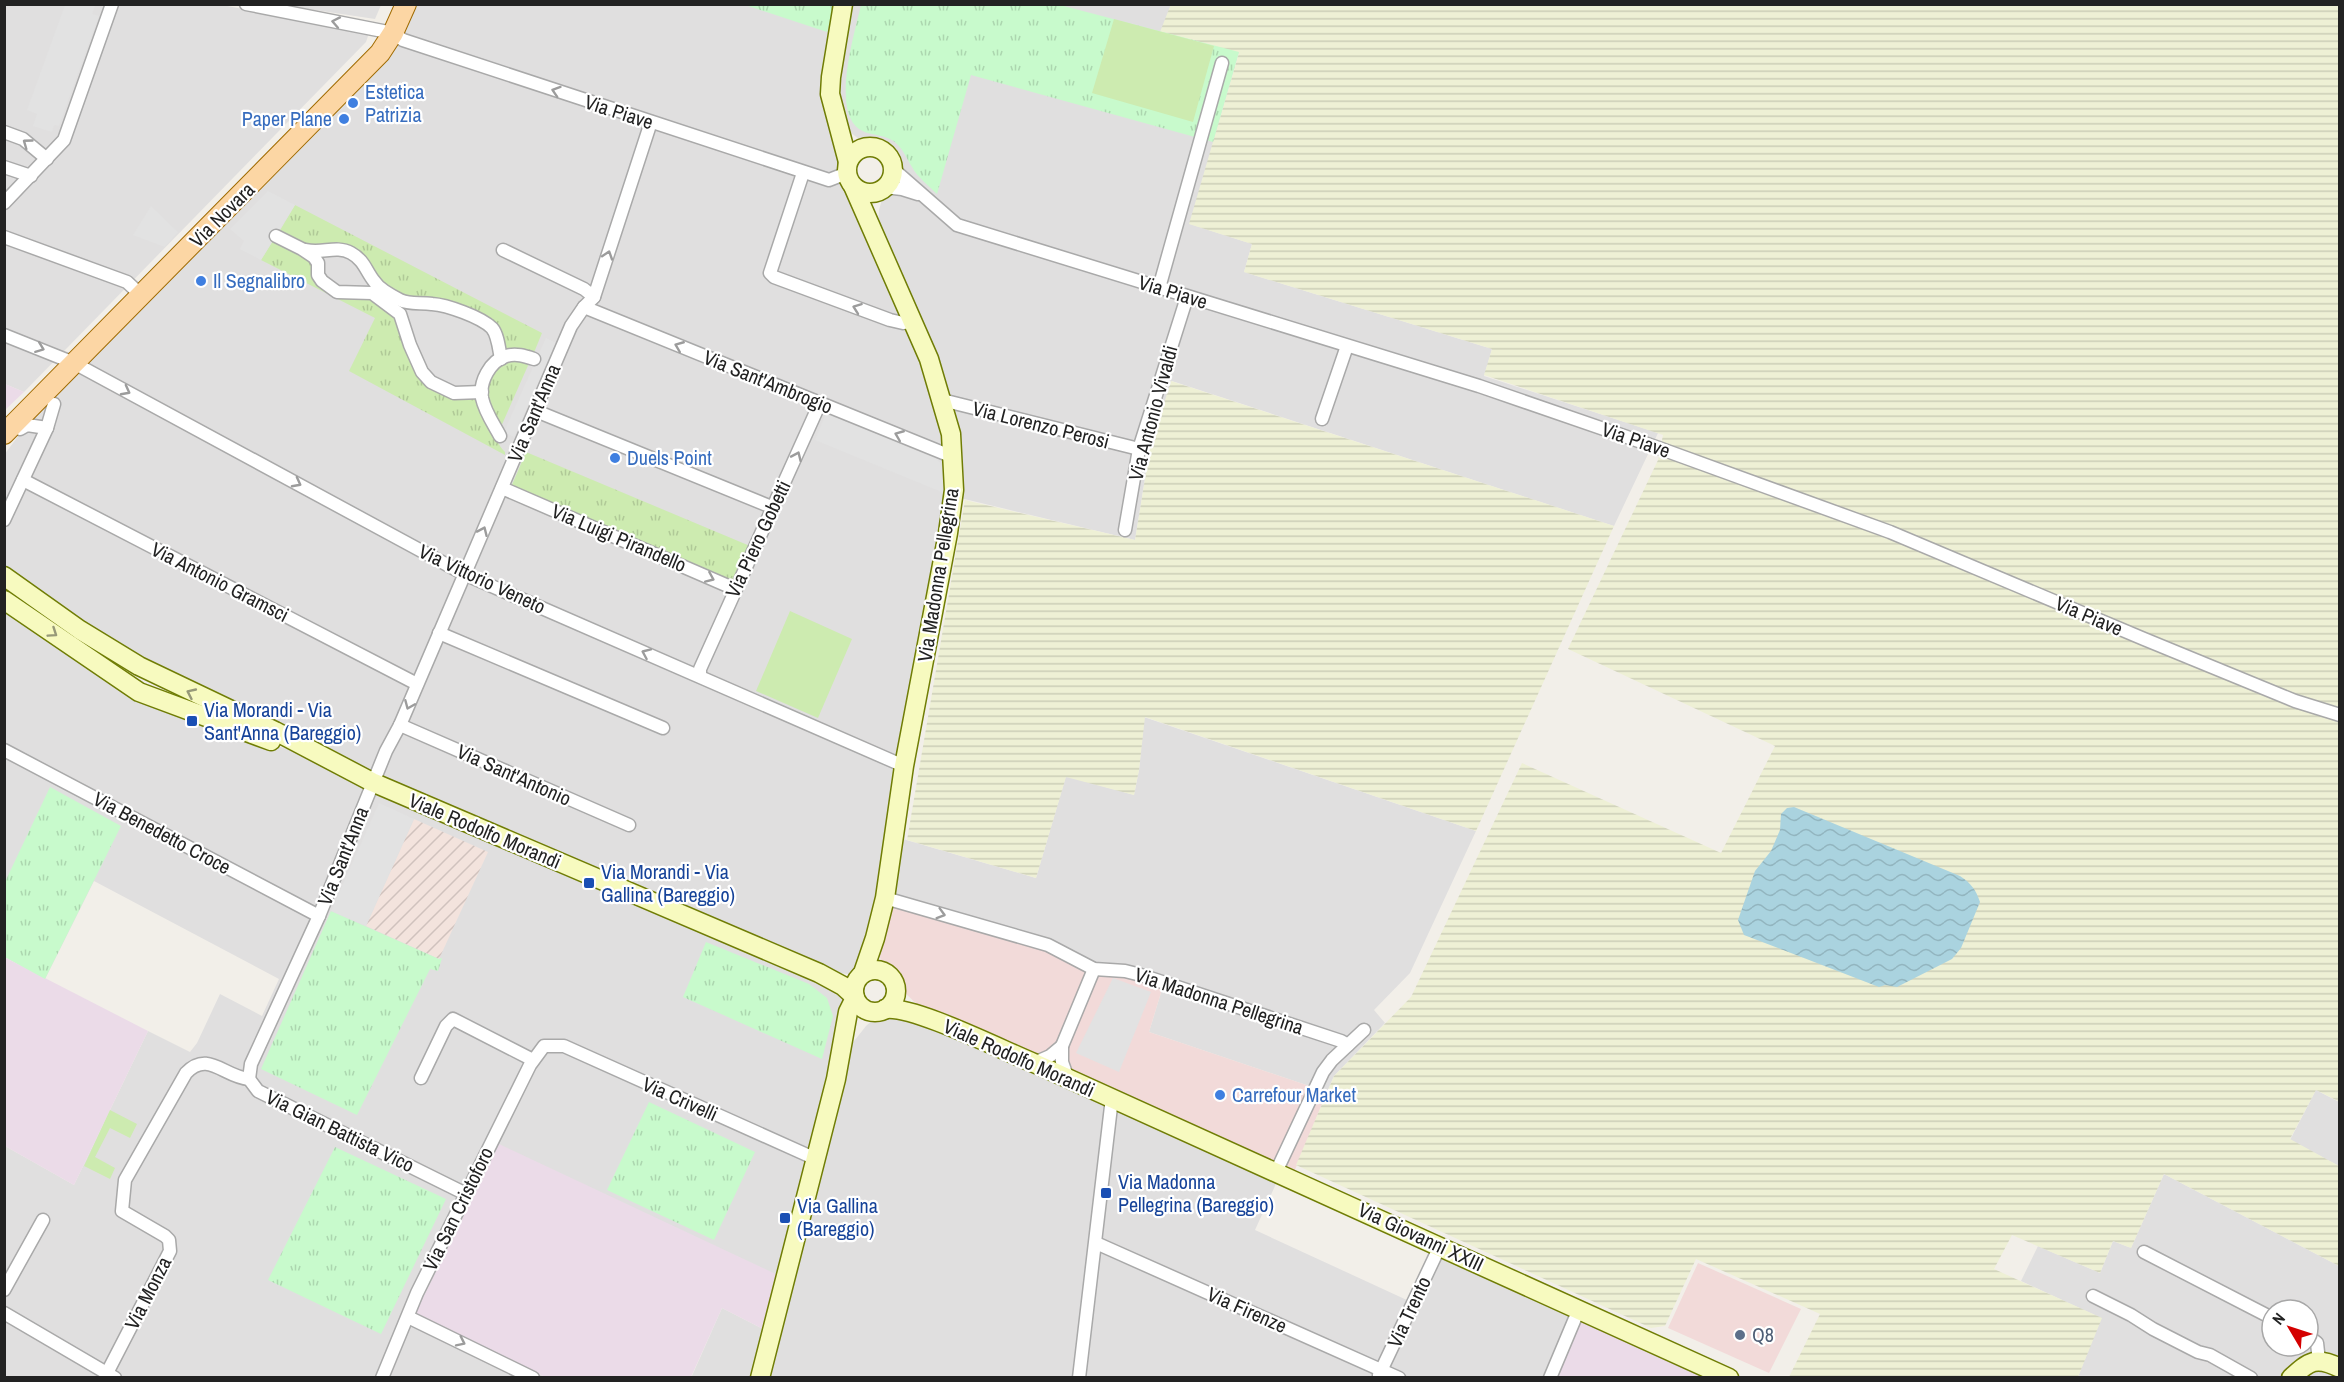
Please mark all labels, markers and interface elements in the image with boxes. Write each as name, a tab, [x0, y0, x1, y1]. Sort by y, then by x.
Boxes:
one-way arrow	[331, 16, 341, 29]
place label: Estetica Patrizia	[365, 78, 424, 128]
one-way arrow	[551, 85, 562, 98]
street label: Via Piave	[581, 88, 657, 135]
marker: Estetica Patrizia	[346, 96, 360, 110]
place label: Paper Plane	[242, 105, 332, 132]
marker: Paper Plane	[337, 112, 351, 126]
one-way arrow	[23, 139, 34, 150]
street label: Via Novara	[183, 176, 260, 253]
one-way arrow	[601, 250, 613, 261]
place label: Il Segnalibro	[213, 267, 305, 294]
street label: Via Piave	[1135, 268, 1211, 315]
marker: Il Segnalibro	[194, 274, 208, 288]
one-way arrow	[852, 302, 863, 315]
one-way arrow	[34, 341, 44, 354]
one-way arrow	[674, 341, 685, 353]
street label: Via Antonio Vivaldi	[1121, 342, 1184, 483]
street label: Via Sant'Ambrogio	[700, 343, 837, 420]
street label: Via Sant'Anna	[501, 360, 566, 466]
one-way arrow	[119, 384, 130, 395]
street label: Via Lorenzo Perosi	[970, 394, 1112, 455]
street label: Via Piave	[1598, 415, 1674, 464]
one-way arrow	[894, 430, 905, 442]
place label: Duels Point	[627, 444, 712, 471]
marker: Duels Point	[608, 451, 622, 465]
one-way arrow	[789, 451, 801, 462]
one-way arrow	[291, 476, 301, 487]
street label: Via Piero Gobetti	[719, 476, 797, 602]
street label: Via Madonna Pellegrina	[910, 486, 965, 664]
street label: Via Luigi Pirandello	[548, 497, 691, 578]
one-way arrow	[476, 526, 488, 537]
street label: Via Antonio Gramsci	[147, 535, 294, 628]
street label: Via Vittorio Veneto	[414, 537, 550, 620]
one-way arrow	[704, 571, 715, 583]
street label: Via Piave	[2051, 589, 2127, 642]
one-way arrow	[47, 625, 57, 637]
one-way arrow	[642, 648, 653, 660]
one-way arrow	[187, 688, 198, 700]
place label: Via Morandi - Via Sant'Anna (Bareggio)	[204, 696, 361, 746]
one-way arrow	[404, 698, 416, 709]
marker: Via Morandi - Via Sant'Anna (Bareggio)	[185, 714, 199, 728]
street label: Via Sant'Antonio	[453, 737, 576, 812]
street label: Via Benedetto Croce	[89, 785, 236, 880]
street label: Viale Rodolfo Morandi	[405, 786, 565, 875]
street label: Via Sant'Anna	[311, 802, 375, 909]
place label: Via Morandi - Via Gallina (Bareggio)	[601, 858, 735, 908]
marker: Via Morandi - Via Gallina (Bareggio)	[582, 876, 596, 890]
one-way arrow	[935, 907, 946, 919]
street label: Via Madonna Pellegrina	[1131, 961, 1307, 1041]
street label: Viale Rodolfo Morandi	[939, 1012, 1099, 1103]
street label: Via Crivelli	[638, 1070, 722, 1127]
place label: Carrefour Market	[1232, 1081, 1356, 1108]
street label: Via Gian Battista Vico	[262, 1083, 419, 1178]
marker: Carrefour Market	[1213, 1088, 1227, 1102]
street label: Via San Cristoforo	[416, 1142, 499, 1275]
place label: Via Madonna Pellegrina (Bareggio)	[1118, 1168, 1274, 1218]
marker: Via Madonna Pellegrina (Bareggio)	[1099, 1186, 1113, 1200]
place label: Via Gallina (Bareggio)	[797, 1192, 878, 1242]
street label: Via Giovanni XXIII	[1354, 1196, 1488, 1277]
marker: Via Gallina (Bareggio)	[778, 1211, 792, 1225]
street label: Via Monza	[118, 1252, 177, 1334]
street label: Via Trento	[1380, 1272, 1437, 1352]
street label: Via Firenze	[1203, 1280, 1291, 1339]
north arrow	[2260, 1298, 2320, 1358]
text: N	[2267, 1308, 2290, 1329]
place label: Q8	[1752, 1321, 1774, 1348]
marker: Q8	[1733, 1328, 1747, 1342]
one-way arrow	[454, 1335, 465, 1347]

